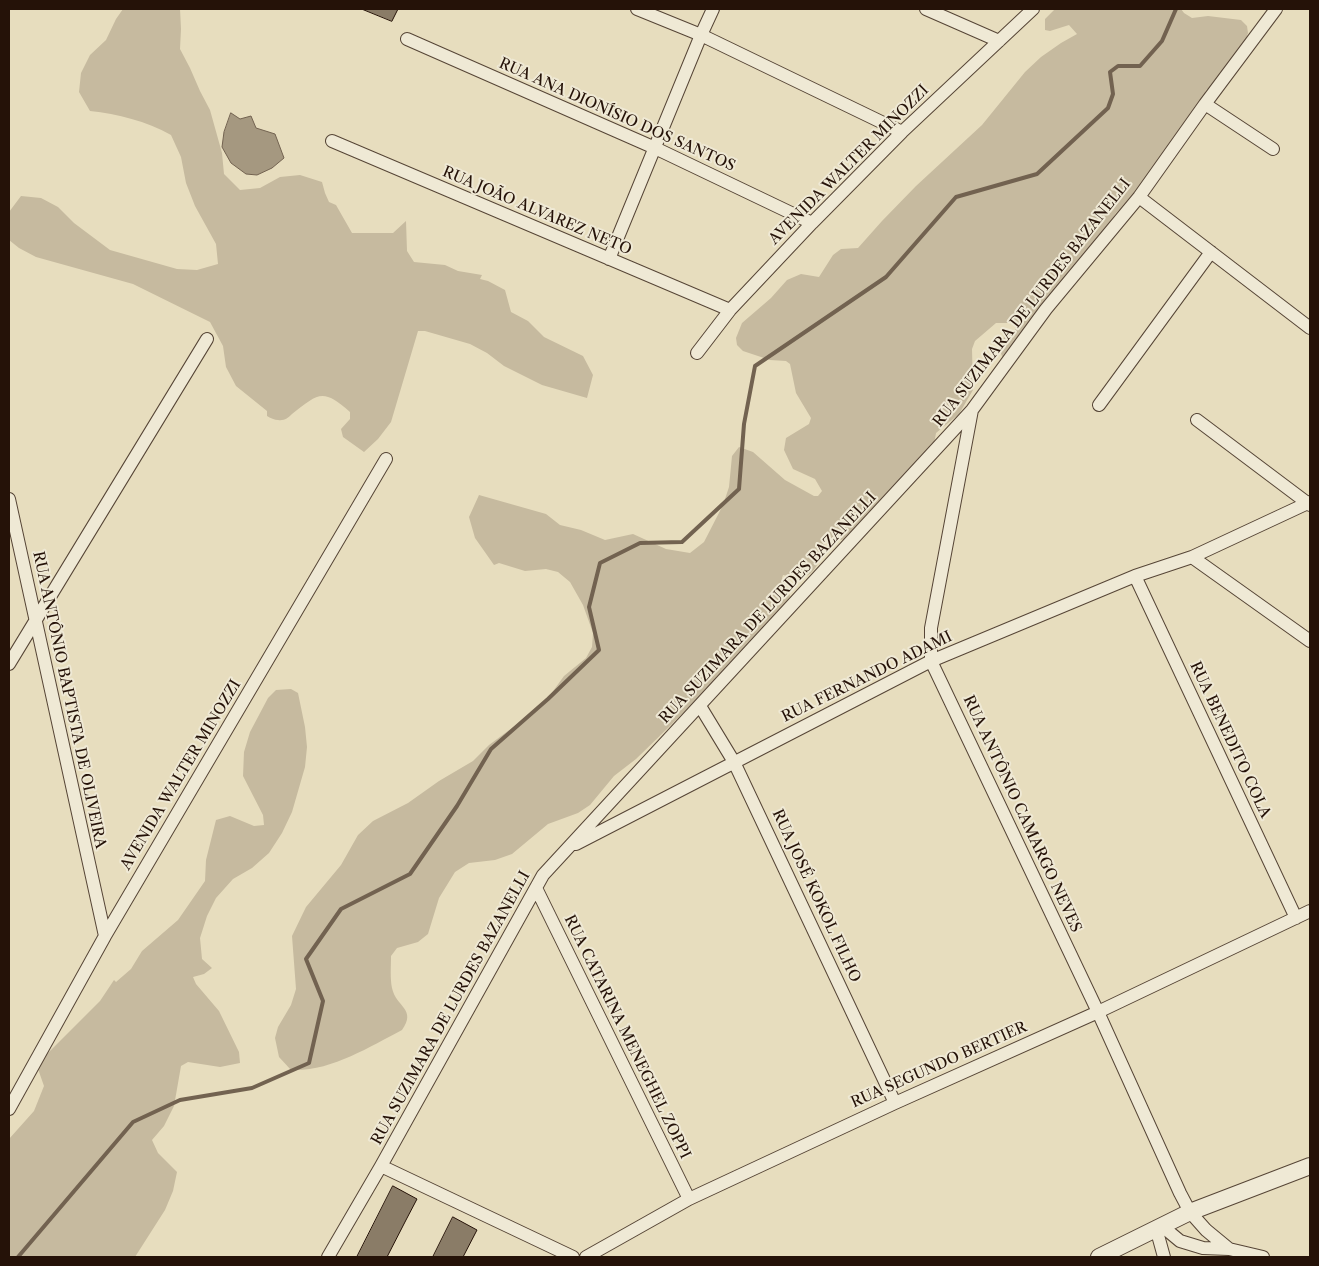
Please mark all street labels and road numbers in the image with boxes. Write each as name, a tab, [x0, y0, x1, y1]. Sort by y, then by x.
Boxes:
street label: RUA ANA DIONÍSIO DOS SANTOS	[496, 55, 738, 175]
street label: AVENIDA WALTER MINOZZI	[765, 81, 933, 249]
street label: RUA JOÃO ALVAREZ NETO	[440, 163, 634, 259]
street label: RUA SUZIMARA DE LURDES BAZANELLI	[929, 175, 1135, 431]
street label: RUA SUZIMARA DE LURDES BAZANELLI	[656, 488, 880, 728]
street label: RUA ANTÔNIO BAPTISTA DE OLIVEIRA	[29, 550, 109, 850]
street label: RUA FERNANDO ADAMI	[779, 628, 955, 726]
street label: RUA BENEDITO COLA	[1186, 659, 1274, 821]
street label: AVENIDA WALTER MINOZZI	[117, 677, 245, 873]
street label: RUA ANTÔNIO CAMARGO NEVES	[959, 693, 1085, 935]
street label: RUA JOSÉ KOKOL FILHO	[768, 807, 864, 985]
street label: RUA SUZIMARA DE LURDES BAZANELLI	[368, 868, 534, 1148]
street label: RUA CATARINA MENEGHEL ZOPPI	[560, 912, 694, 1162]
street label: RUA SEGUNDO BERTIER	[848, 1018, 1030, 1112]

